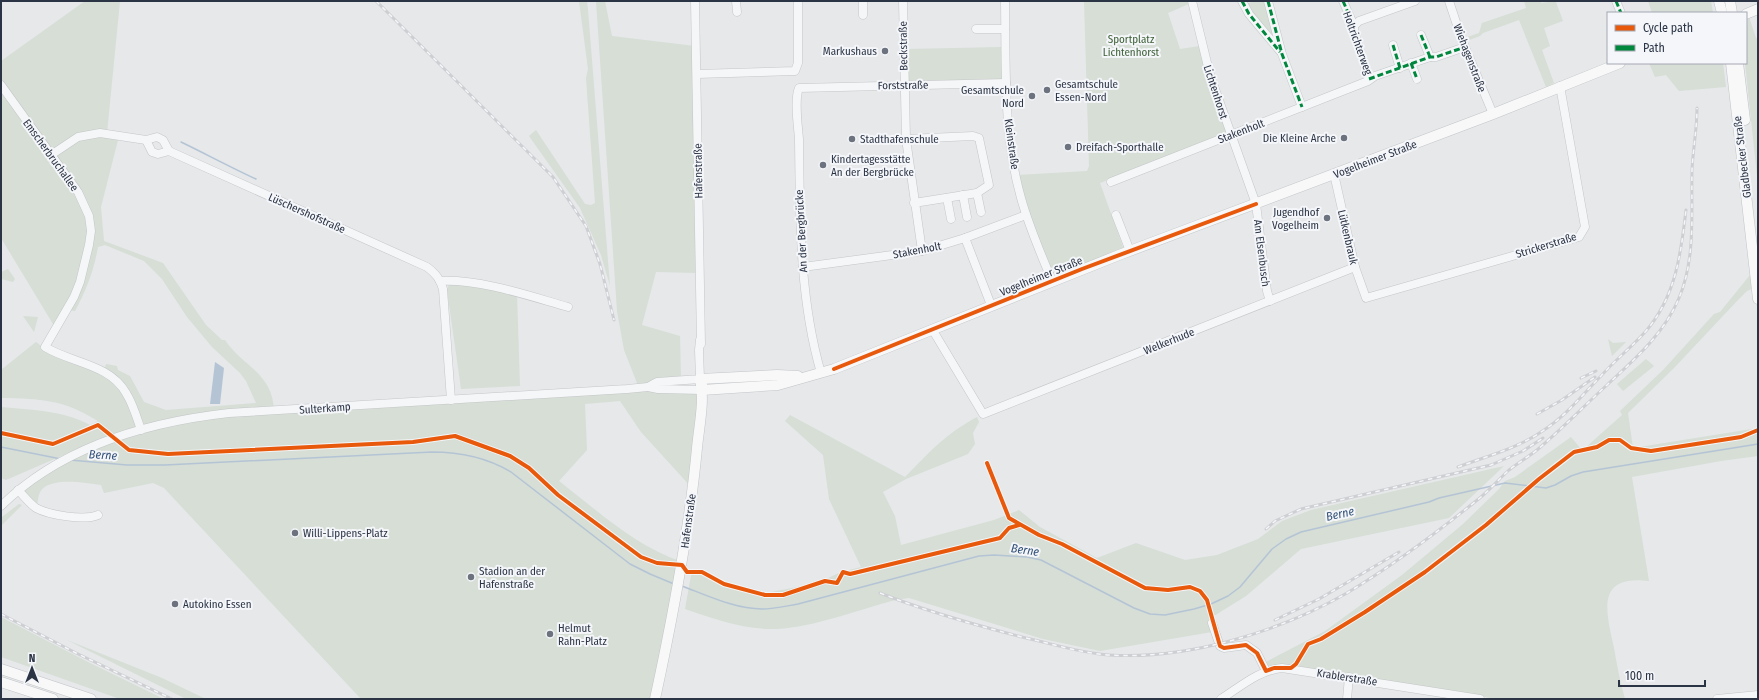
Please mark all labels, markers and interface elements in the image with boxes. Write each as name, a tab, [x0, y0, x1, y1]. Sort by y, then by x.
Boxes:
street label: Holtrichterweg	[1340, 10, 1375, 77]
legend	[1607, 12, 1747, 64]
street label: Beckstraße	[897, 21, 910, 71]
text: Cycle path	[1643, 21, 1693, 35]
street label: Wiehagenstraße	[1451, 22, 1489, 94]
park label: Sportplatz Lichtenhorst	[1103, 33, 1160, 59]
text: Path	[1643, 41, 1665, 55]
place label: Markushaus	[823, 45, 877, 58]
marker: Markushaus	[880, 46, 890, 56]
street label: Lichtenhorst	[1201, 63, 1231, 121]
place label: Gesamtschule Essen-Nord	[1055, 78, 1118, 104]
street label: Forststraße	[878, 79, 928, 92]
place label: Gesamtschule Nord	[961, 84, 1024, 110]
marker: Gesamtschule Essen-Nord	[1042, 85, 1052, 95]
marker: Gesamtschule Nord	[1027, 91, 1037, 101]
street label: Gladbecker Straße	[1731, 115, 1754, 199]
street label: Emscherbruchallee	[20, 117, 81, 194]
street label: Stakenholt	[1216, 117, 1267, 146]
street label: Kleinstraße	[1002, 118, 1022, 170]
place label: Die Kleine Arche	[1263, 132, 1336, 145]
place label: Stadthafenschule	[860, 133, 939, 146]
marker: Die Kleine Arche	[1339, 133, 1349, 143]
marker: Stadthafenschule	[847, 134, 857, 144]
street label: Vogelheimer Straße	[1332, 138, 1419, 181]
place label: Dreifach-Sporthalle	[1076, 141, 1164, 154]
marker: Dreifach-Sporthalle	[1063, 142, 1073, 152]
street label: Hafenstraße	[692, 143, 705, 199]
place label: Kindertagesstätte An der Bergbrücke	[831, 153, 914, 179]
marker: Kindertagesstätte An der Bergbrücke	[818, 160, 828, 170]
street label: An der Bergbrücke	[793, 189, 810, 273]
street label: Lüschershofstraße	[266, 191, 347, 236]
place label: Jugendhof Vogelheim	[1272, 206, 1320, 232]
street label: Lütkenbrauk	[1335, 208, 1360, 267]
marker: Jugendhof Vogelheim	[1322, 213, 1332, 223]
street label: Am Elsenbusch	[1251, 219, 1272, 287]
street label: Strickerstraße	[1514, 230, 1578, 261]
street label: Stakenholt	[892, 239, 943, 262]
street label: Vogelheimer Straße	[998, 254, 1084, 299]
street label: Welkerhude	[1142, 325, 1196, 358]
street label: Sulterkamp	[299, 400, 351, 417]
water label: Berne	[88, 447, 118, 463]
street label: Hafenstraße	[678, 493, 699, 549]
water label: Berne	[1325, 504, 1356, 524]
place label: Willi-Lippens-Platz	[303, 527, 388, 540]
marker: Willi-Lippens-Platz	[290, 528, 300, 538]
water label: Berne	[1010, 541, 1040, 559]
place label: Stadion an der Hafenstraße	[479, 565, 545, 591]
marker: Stadion an der Hafenstraße	[466, 572, 476, 582]
place label: Autokino Essen	[183, 598, 251, 611]
marker: Autokino Essen	[170, 599, 180, 609]
place label: Helmut Rahn-Platz	[558, 622, 607, 648]
marker: Helmut Rahn-Platz	[545, 629, 555, 639]
north arrow	[12, 648, 52, 688]
text: N	[29, 652, 35, 665]
scale bar	[1619, 662, 1705, 688]
street label: Krablerstraße	[1316, 666, 1378, 689]
text: 100 m	[1625, 669, 1654, 683]

